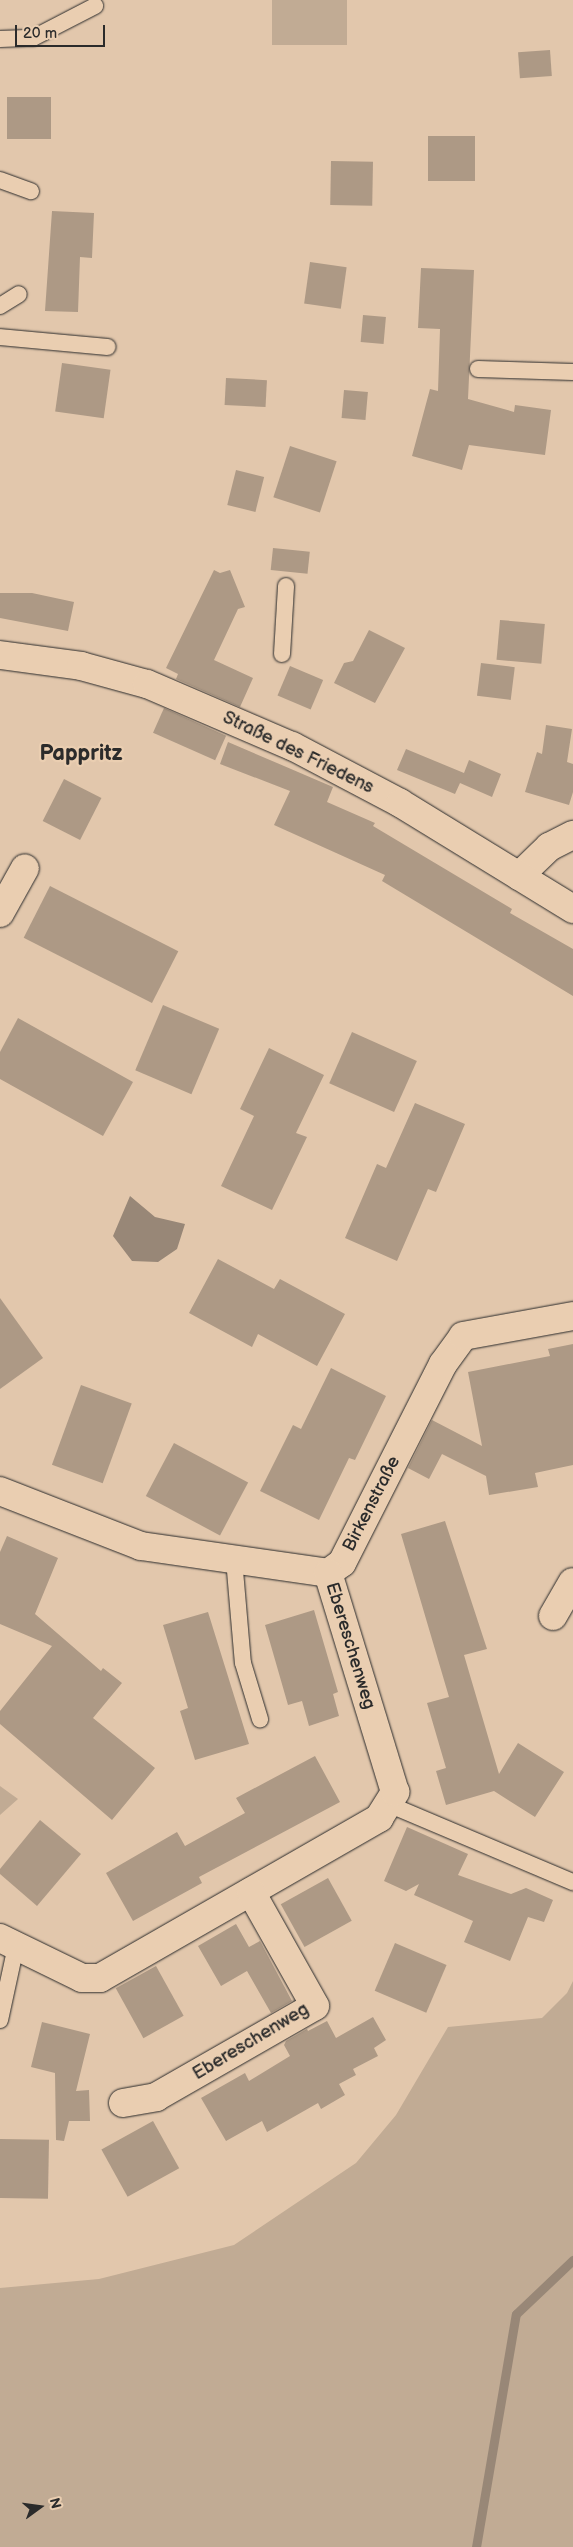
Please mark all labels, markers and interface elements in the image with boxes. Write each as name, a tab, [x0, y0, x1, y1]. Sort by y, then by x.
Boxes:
scale bar	[18, 15, 108, 47]
text: 20 m	[23, 24, 57, 43]
street label: Straße des Friedens	[219, 707, 377, 799]
district label: Pappritz	[40, 741, 122, 767]
street label: Birkenstraße	[339, 1453, 405, 1555]
street label: Ebereschenweg	[320, 1580, 380, 1712]
street label: Ebereschenweg	[189, 1999, 313, 2085]
north arrow	[15, 2482, 65, 2532]
text: N	[46, 2496, 65, 2510]

